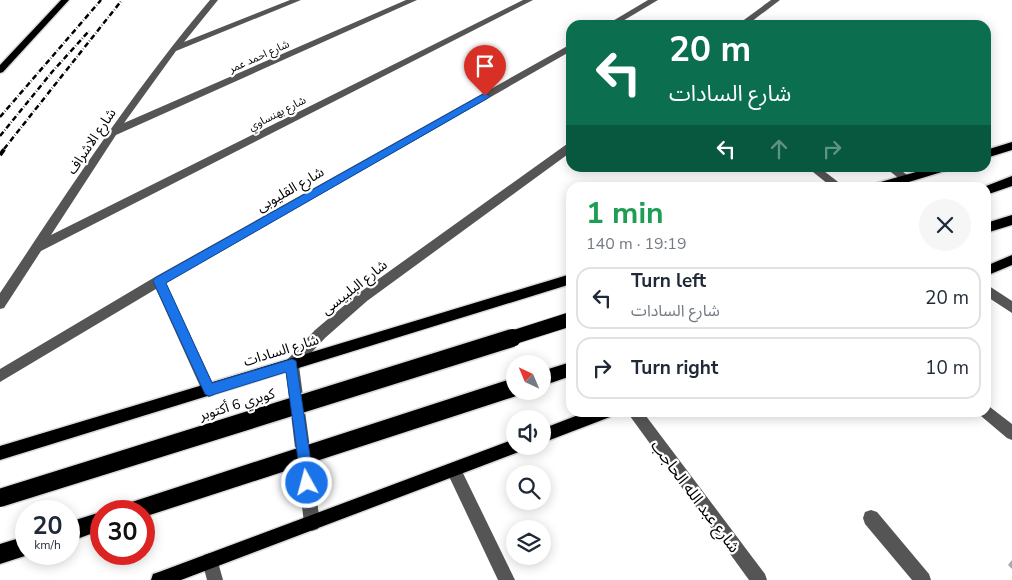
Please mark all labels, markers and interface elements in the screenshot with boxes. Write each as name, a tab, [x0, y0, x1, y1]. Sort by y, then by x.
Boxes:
text: 20 m	[669, 26, 751, 73]
street label: شارع احمد عمر	[226, 36, 292, 77]
icon: left	[586, 40, 651, 105]
pin	[464, 45, 506, 96]
icon: arrive	[471, 52, 499, 80]
text: شارع السادات	[669, 79, 791, 109]
street label: شارع بهنساوي	[246, 92, 309, 136]
street label: شارع الاشراف	[62, 105, 121, 179]
icon: left	[712, 135, 740, 163]
icon: ahead	[765, 135, 793, 163]
icon: right	[818, 135, 846, 163]
street label: شارع القليوبى	[253, 162, 328, 217]
text: 1 min	[586, 193, 664, 234]
button: close	[919, 199, 971, 251]
text: 140 m · 19:19	[586, 233, 687, 255]
street label: شارع البلبيسى	[317, 256, 392, 320]
text: Turn left	[631, 268, 706, 294]
icon: left	[588, 284, 616, 312]
text: 20 m	[925, 285, 969, 311]
text: شارع السادات	[631, 300, 720, 322]
street label: شارع السادات	[241, 330, 321, 372]
icon: right	[588, 354, 616, 382]
north arrow	[506, 355, 551, 400]
map controls	[506, 355, 551, 565]
text: Turn right	[631, 355, 718, 381]
text: 10 m	[925, 355, 969, 381]
street label: كوبري 6 أكتوبر	[196, 384, 278, 426]
button: sound	[506, 410, 551, 455]
street label: شارع عبد الله الحاجب	[645, 436, 745, 558]
position arrow	[280, 456, 332, 508]
button: search	[506, 465, 551, 510]
speed limit sign: 30	[90, 500, 155, 565]
text: 20	[32, 509, 63, 543]
button: layers	[506, 520, 551, 565]
text: km/h	[34, 537, 61, 553]

